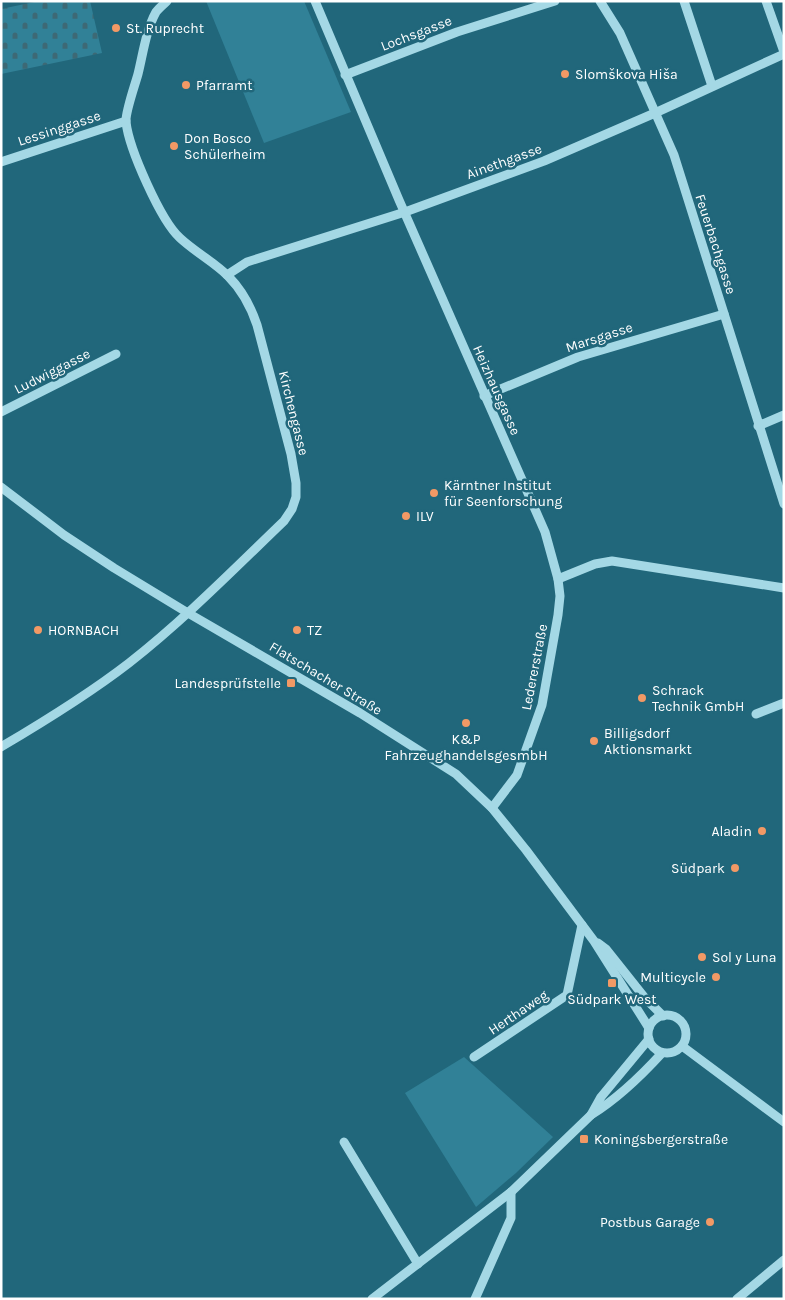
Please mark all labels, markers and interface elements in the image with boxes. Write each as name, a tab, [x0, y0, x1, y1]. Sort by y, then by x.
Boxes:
street label: Lochsgasse	[378, 12, 454, 55]
place label: St. Ruprecht	[126, 20, 204, 37]
marker: St. Ruprecht	[110, 22, 122, 34]
place label: Slomškova Hiša	[575, 66, 678, 83]
marker: Slomškova Hiša	[559, 68, 571, 80]
place label: Pfarramt	[196, 77, 252, 94]
marker: Pfarramt	[180, 79, 192, 91]
street label: Lessinggasse	[15, 107, 103, 150]
place label: Don Bosco Schülerheim	[184, 130, 266, 163]
marker: Don Bosco Schülerheim	[168, 140, 180, 152]
street label: Ainethgasse	[464, 140, 544, 183]
street label: Feuerbachgasse	[691, 192, 740, 296]
street label: Marsgasse	[563, 319, 635, 356]
street label: Heizhausgasse	[469, 342, 524, 438]
street label: Ludwiggasse	[11, 345, 93, 398]
street label: Kirchengasse	[275, 369, 312, 457]
place label: Kärntner Institut für Seenforschung	[444, 477, 562, 510]
marker: Kärntner Institut für Seenforschung	[428, 487, 440, 499]
place label: ILV	[416, 508, 434, 525]
marker: ILV	[400, 510, 412, 522]
place label: HORNBACH	[48, 622, 119, 639]
place label: TZ	[307, 622, 322, 639]
street label: Ledererstraße	[518, 622, 551, 712]
marker: HORNBACH	[32, 624, 44, 636]
marker: TZ	[291, 624, 303, 636]
street label: Flatschacher Straße	[266, 638, 385, 719]
place label: Landesprüfstelle	[174, 675, 281, 692]
marker: Landesprüfstelle	[285, 677, 297, 689]
place label: Schrack Technik GmbH	[652, 682, 744, 715]
marker: Schrack Technik GmbH	[636, 692, 648, 704]
marker: K&P FahrzeughandelsgesmbH	[460, 717, 472, 729]
place label: Billigsdorf Aktionsmarkt	[604, 725, 692, 758]
place label: K&P FahrzeughandelsgesmbH	[385, 731, 548, 764]
marker: Billigsdorf Aktionsmarkt	[588, 735, 600, 747]
place label: Aladin	[711, 823, 752, 840]
marker: Aladin	[756, 825, 768, 837]
place label: Südpark	[671, 860, 725, 877]
marker: Südpark	[729, 862, 741, 874]
place label: Sol y Luna	[712, 949, 776, 966]
marker: Sol y Luna	[696, 951, 708, 963]
place label: Multicycle	[640, 969, 706, 986]
marker: Multicycle	[710, 971, 722, 983]
marker: Südpark West	[606, 977, 618, 989]
street label: Herthaweg	[485, 986, 551, 1039]
place label: Südpark West	[567, 991, 657, 1008]
place label: Koningsbergerstraße	[594, 1131, 728, 1148]
marker: Koningsbergerstraße	[578, 1133, 590, 1145]
place label: Postbus Garage	[600, 1214, 700, 1231]
marker: Postbus Garage	[704, 1216, 716, 1228]

